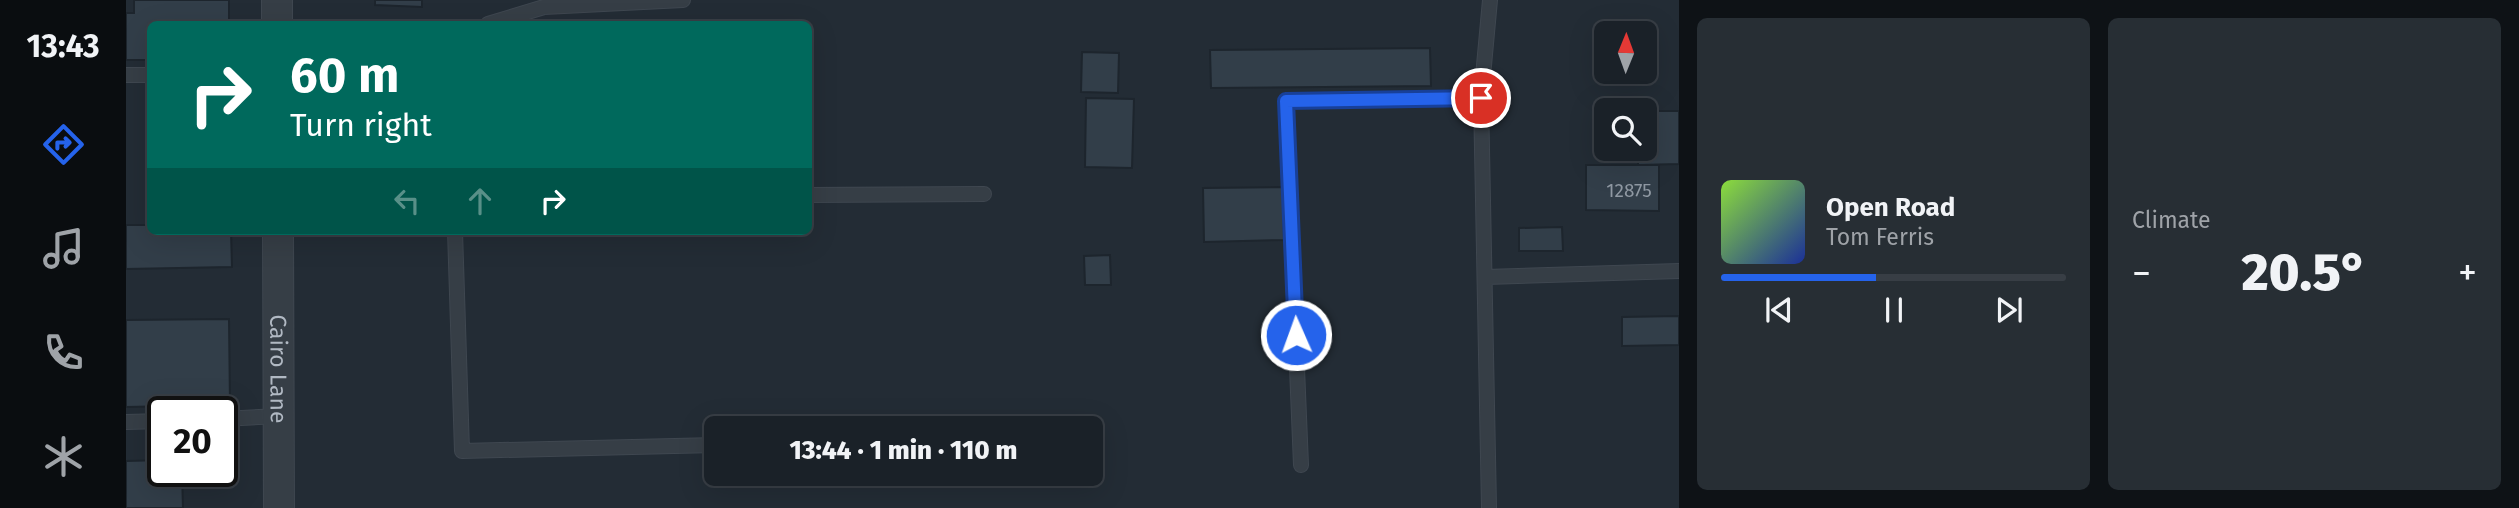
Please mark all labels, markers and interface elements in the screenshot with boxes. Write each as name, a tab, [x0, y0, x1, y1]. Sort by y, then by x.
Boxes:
north arrow	[1594, 21, 1657, 84]
map controls	[1594, 21, 1657, 161]
text: 13:43	[26, 27, 100, 65]
text: 60 m	[290, 46, 399, 105]
icon: right	[175, 49, 266, 140]
pin	[1451, 68, 1511, 128]
icon: arrive	[1462, 79, 1500, 117]
button: search	[1594, 98, 1657, 161]
text: Turn right	[290, 106, 432, 144]
icon: directions	[39, 120, 88, 169]
house number: 12875	[1606, 179, 1652, 202]
icon: left	[388, 182, 426, 220]
icon: ahead	[461, 182, 499, 220]
icon: right	[534, 182, 572, 220]
text: Open Road	[1826, 192, 1955, 223]
text: Climate	[2132, 206, 2211, 234]
text: Tom Ferris	[1826, 223, 1934, 251]
icon: music	[39, 224, 88, 273]
text: 20.5°	[2242, 241, 2368, 304]
text: −	[2132, 250, 2151, 296]
text: +	[2458, 250, 2477, 296]
icon: previous	[1760, 291, 1798, 329]
icon: pause	[1875, 291, 1913, 329]
icon: next	[1990, 291, 2028, 329]
position arrow	[1259, 298, 1333, 372]
street label: Cairo Lane	[264, 314, 293, 424]
icon: phone	[39, 328, 88, 377]
speed limit sign: 20	[147, 396, 238, 487]
icon: climate	[39, 432, 88, 481]
text: 13:44 · 1 min · 110 m	[790, 435, 1017, 466]

